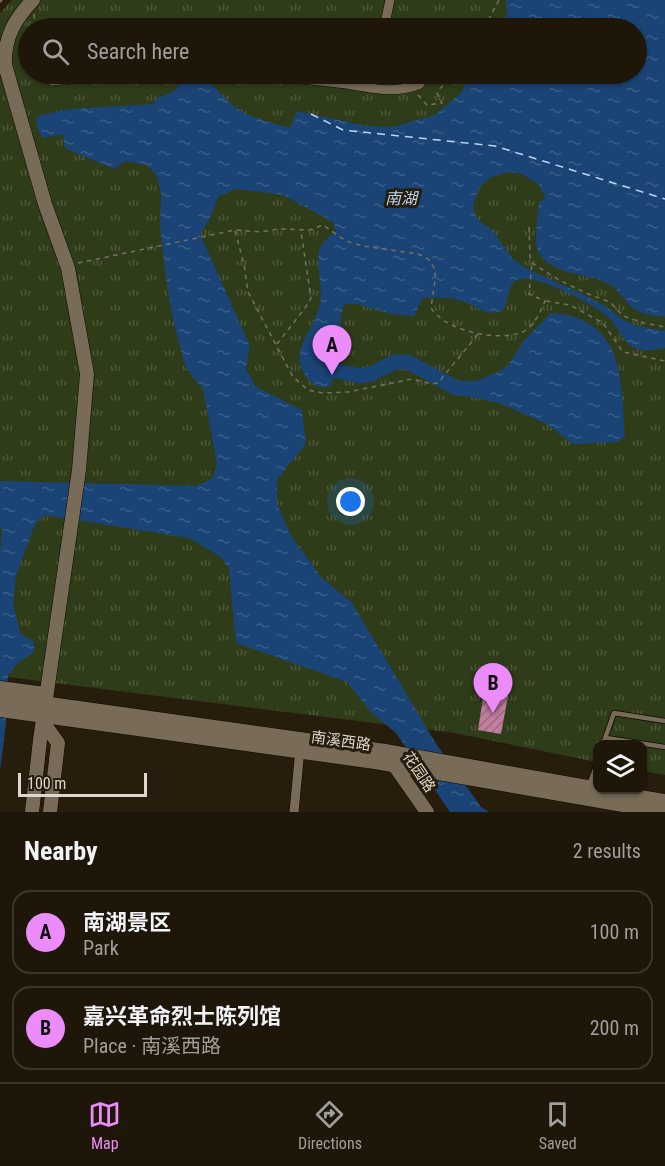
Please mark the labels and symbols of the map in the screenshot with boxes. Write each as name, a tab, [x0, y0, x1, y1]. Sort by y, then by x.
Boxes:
water label: 南湖	[385, 189, 420, 208]
pin: A	[312, 326, 352, 375]
your location	[336, 487, 365, 516]
pin: B	[474, 664, 512, 713]
street label: 南溪西路	[310, 728, 372, 754]
street label: 花园路	[399, 748, 439, 796]
scale bar	[18, 770, 147, 798]

